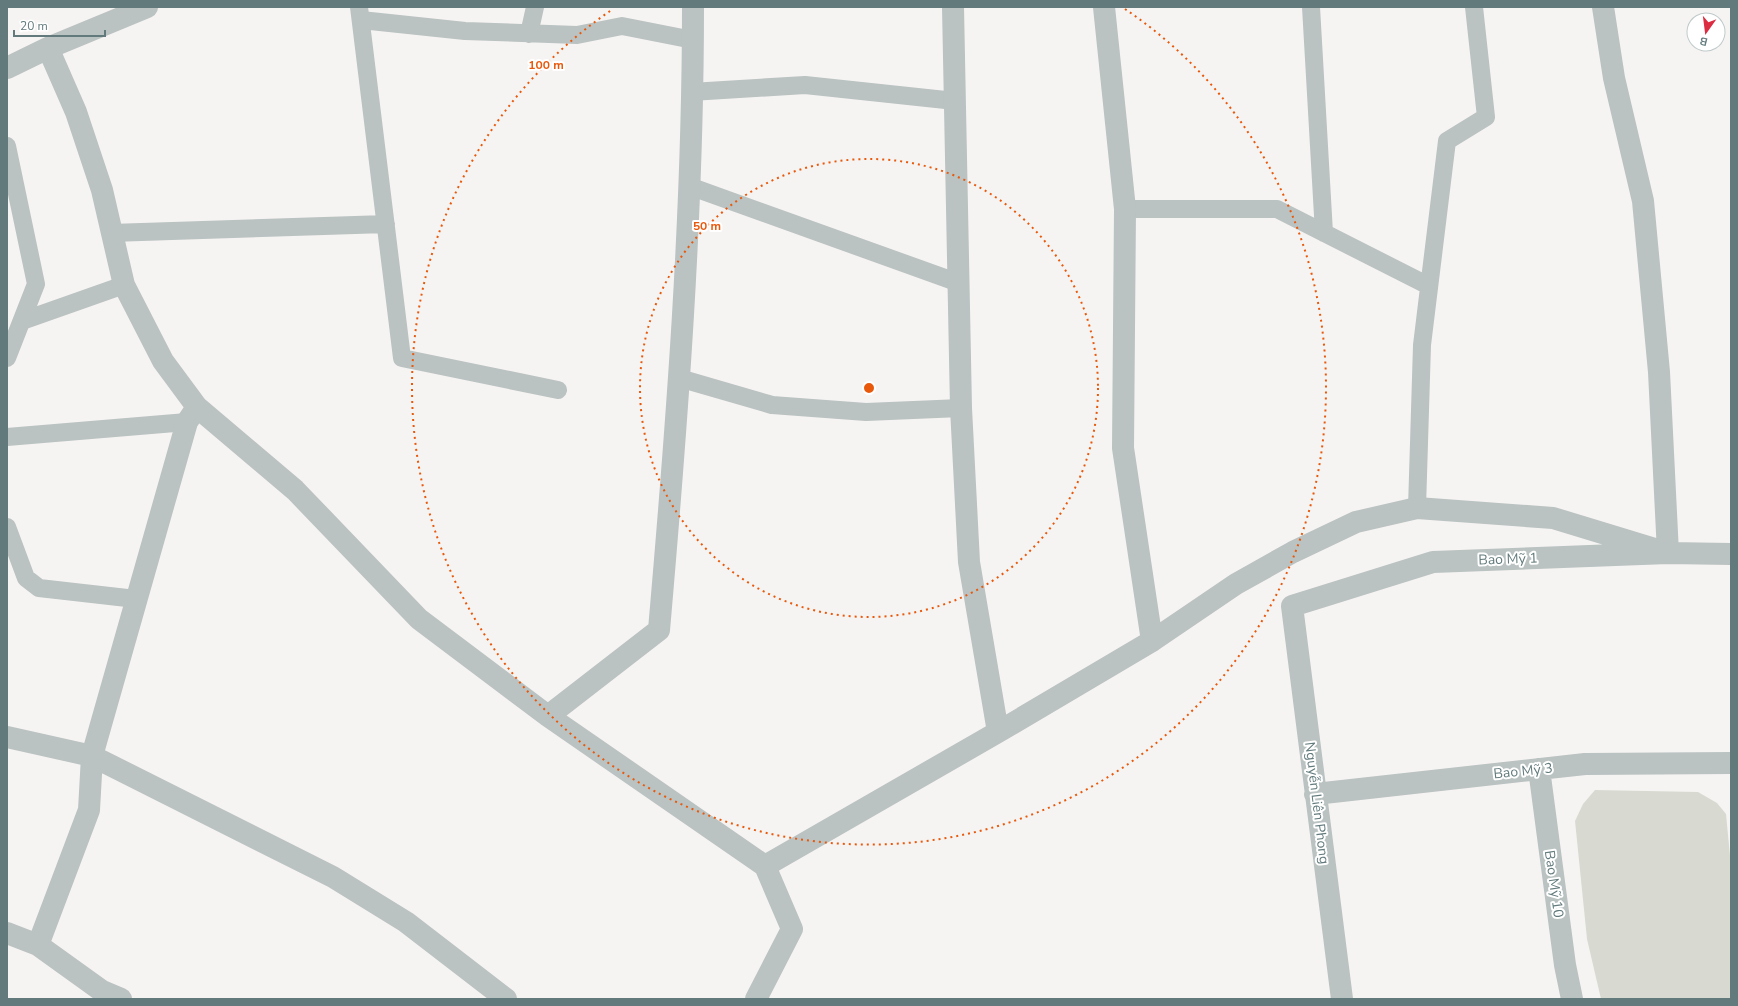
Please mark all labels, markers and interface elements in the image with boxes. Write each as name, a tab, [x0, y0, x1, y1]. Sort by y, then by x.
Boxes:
scale bar	[14, 12, 105, 38]
north arrow	[1686, 12, 1726, 52]
text: 20 m	[20, 18, 48, 34]
text: B	[1698, 33, 1709, 49]
text: 100 m	[528, 57, 564, 73]
text: 50 m	[693, 218, 721, 234]
centre of rings	[862, 381, 876, 395]
street label: Bao Mỹ 1	[1478, 548, 1538, 570]
street label: Nguyễn Liên Phong	[1300, 741, 1334, 865]
street label: Bao Mỹ 3	[1492, 758, 1554, 784]
street label: Bao Mỹ 10	[1540, 849, 1568, 919]

